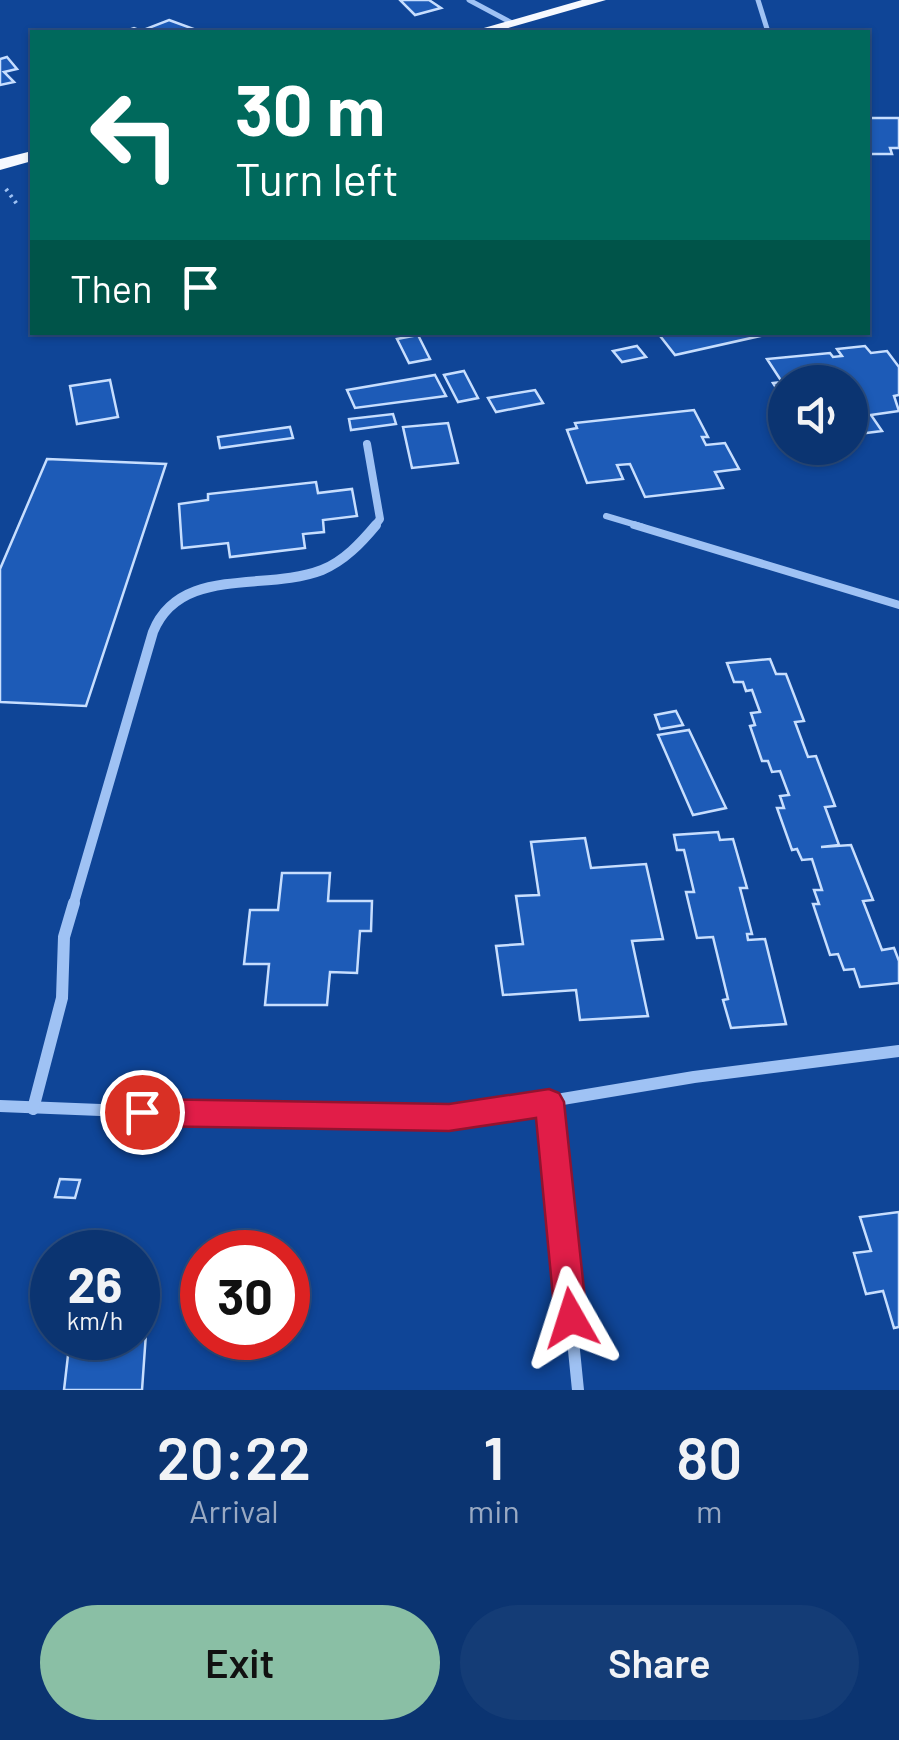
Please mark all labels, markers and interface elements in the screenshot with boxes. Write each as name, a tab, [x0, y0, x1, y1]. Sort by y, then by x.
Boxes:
text: 30 m	[235, 66, 385, 150]
icon: left	[70, 70, 200, 200]
text: Turn left	[235, 151, 399, 205]
icon: arrive	[173, 260, 228, 315]
text: Then	[70, 265, 153, 311]
map controls	[768, 365, 868, 465]
button: sound	[768, 365, 868, 465]
pin	[100, 1070, 185, 1155]
icon: arrive	[115, 1085, 170, 1140]
speed limit sign: 30	[180, 1230, 310, 1360]
text: 26	[68, 1253, 122, 1313]
position arrow	[519, 1266, 623, 1370]
text: km/h	[67, 1305, 123, 1335]
text: 20:22	[157, 1420, 311, 1492]
text: 1	[483, 1420, 504, 1492]
text: 80	[676, 1420, 742, 1492]
text: Arrival	[189, 1491, 279, 1529]
text: min	[468, 1491, 520, 1529]
text: m	[696, 1491, 723, 1529]
button: Exit	[40, 1605, 440, 1720]
button: Share	[460, 1605, 859, 1720]

